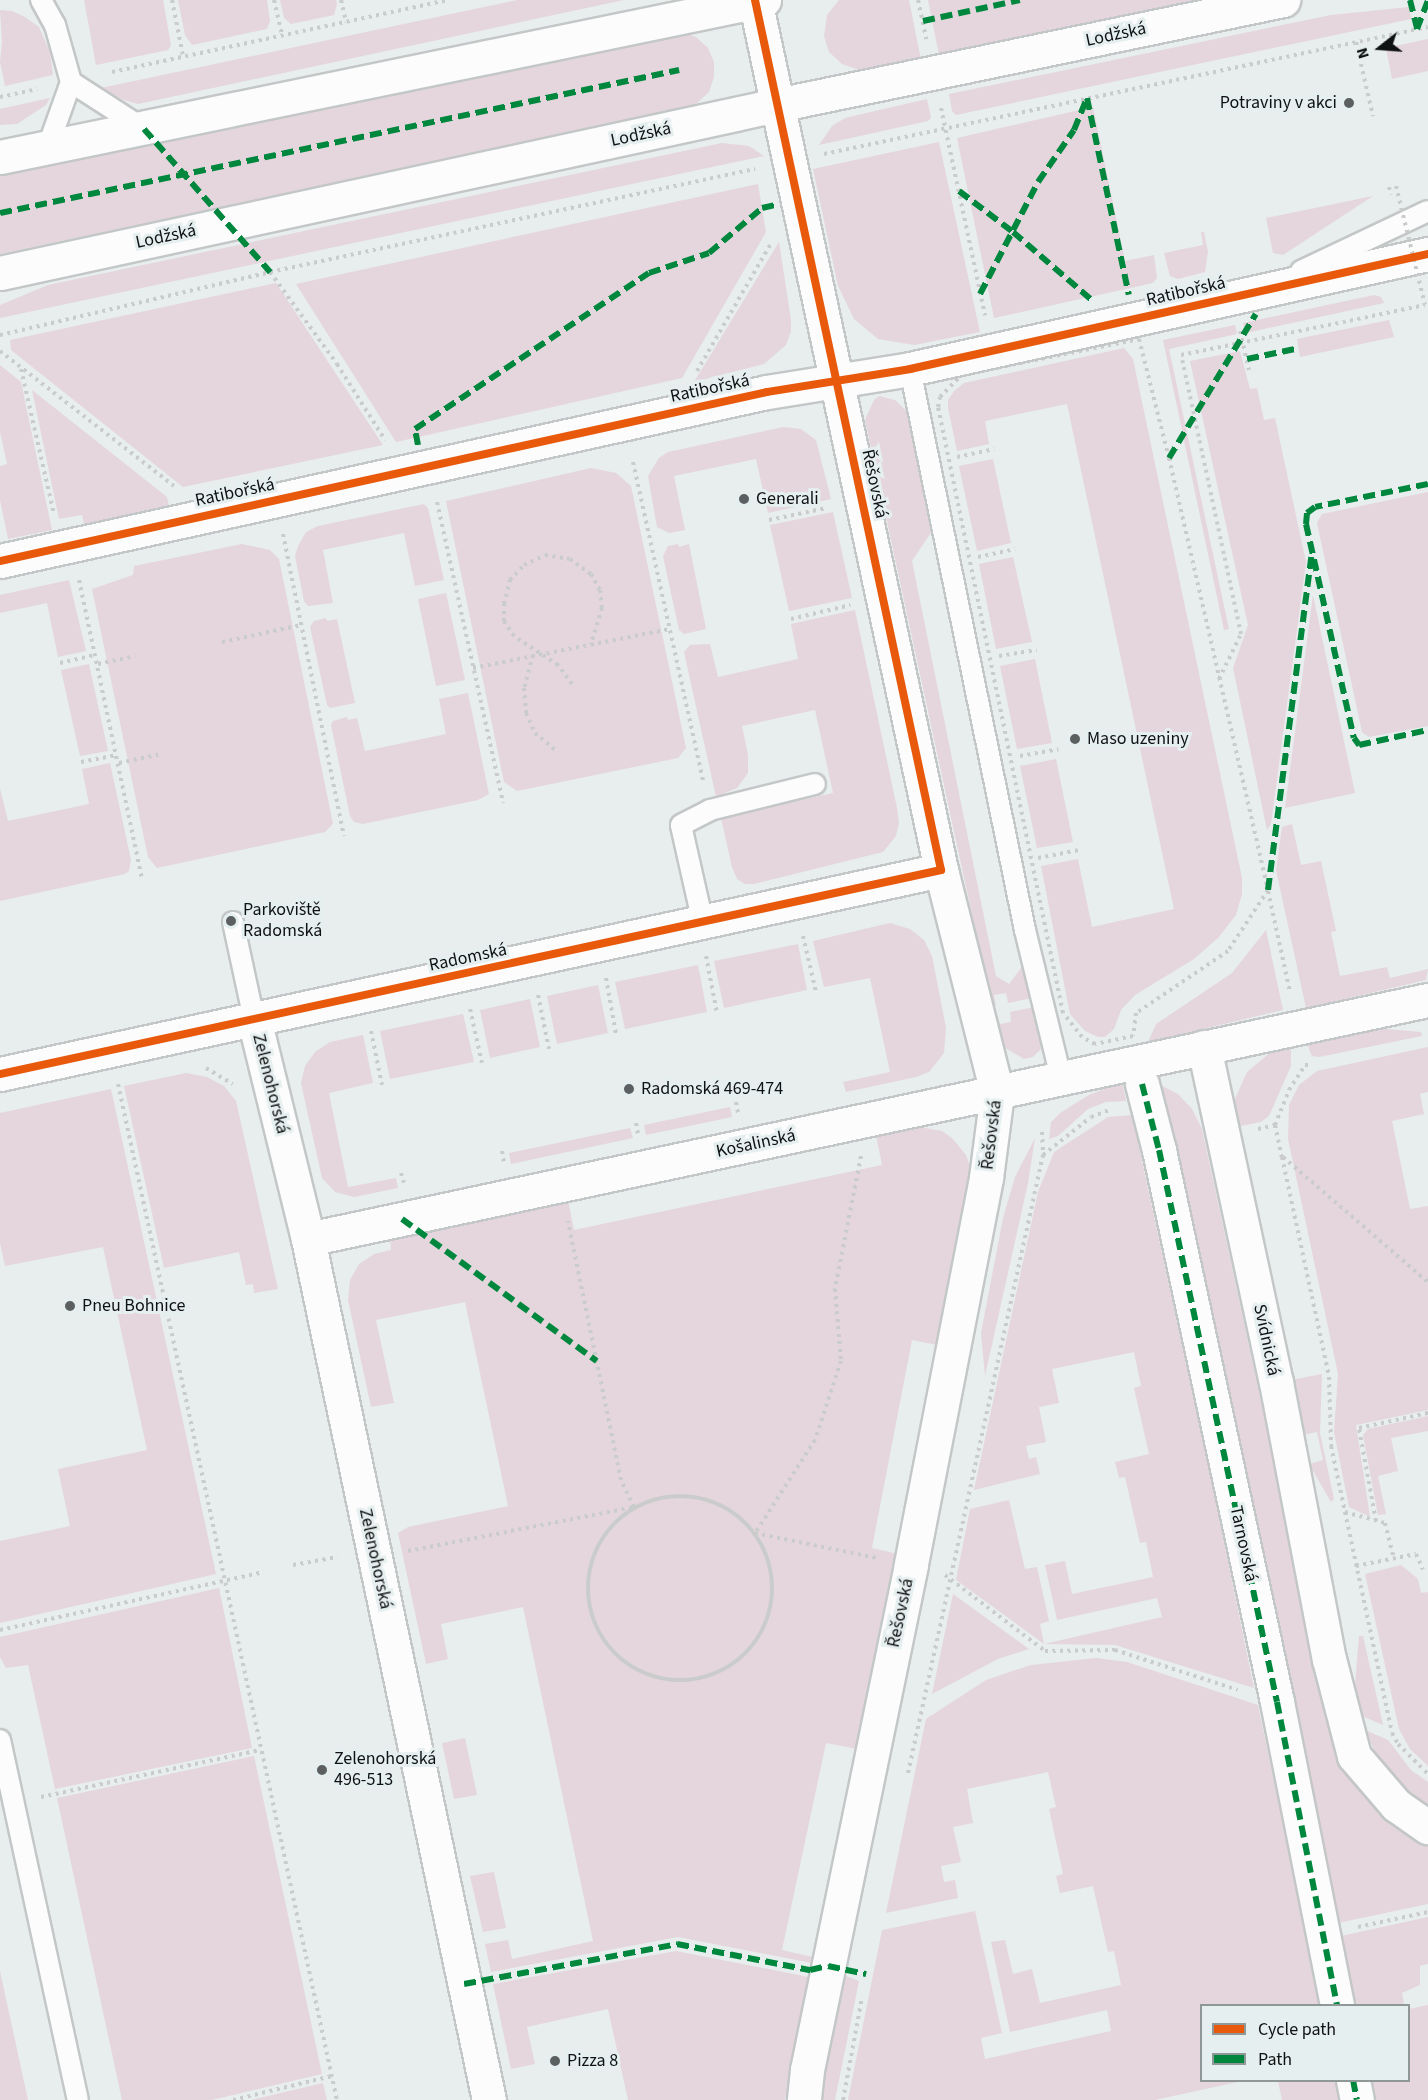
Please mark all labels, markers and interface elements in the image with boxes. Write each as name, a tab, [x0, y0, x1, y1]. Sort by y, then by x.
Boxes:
street label: Lodžská	[1084, 18, 1148, 52]
north arrow	[1350, 18, 1410, 78]
text: N	[1351, 45, 1375, 62]
place label: Potraviny v akci	[1220, 92, 1337, 114]
marker: Potraviny v akci	[1342, 96, 1356, 110]
street label: Lodžská	[609, 118, 673, 152]
street label: Lodžská	[134, 220, 198, 254]
street label: Ratibořská	[1144, 272, 1228, 312]
street label: Ratibořská	[668, 370, 752, 408]
street label: Řešovská	[856, 448, 892, 520]
street label: Ratibořská	[193, 474, 277, 512]
place label: Generali	[756, 488, 819, 510]
marker: Generali	[737, 492, 751, 506]
place label: Maso uzeniny	[1087, 728, 1189, 750]
marker: Maso uzeniny	[1068, 732, 1082, 746]
place label: Parkoviště Radomská	[243, 900, 322, 942]
marker: Parkoviště Radomská	[224, 914, 238, 928]
street label: Radomská	[427, 939, 509, 977]
street label: Zelenohorská	[247, 1032, 293, 1136]
place label: Radomská 469-474	[641, 1078, 783, 1100]
marker: Radomská 469-474	[622, 1082, 636, 1096]
street label: Řešovská	[977, 1099, 1007, 1171]
street label: Košalinská	[714, 1125, 798, 1163]
place label: Pneu Bohnice	[82, 1295, 186, 1317]
marker: Pneu Bohnice	[63, 1299, 77, 1313]
street label: Svídnická	[1248, 1302, 1284, 1378]
street label: Tarnovská	[1224, 1504, 1262, 1584]
street label: Zelenohorská	[354, 1507, 396, 1611]
street label: Řešovská	[883, 1577, 919, 1649]
place label: Zelenohorská 496-513	[334, 1749, 436, 1792]
marker: Zelenohorská 496-513	[315, 1763, 329, 1777]
legend	[1200, 2004, 1410, 2082]
text: Cycle path	[1258, 2017, 1336, 2042]
text: Path	[1258, 2047, 1292, 2072]
place label: Pizza 8	[567, 2050, 618, 2072]
marker: Pizza 8	[548, 2054, 562, 2068]

